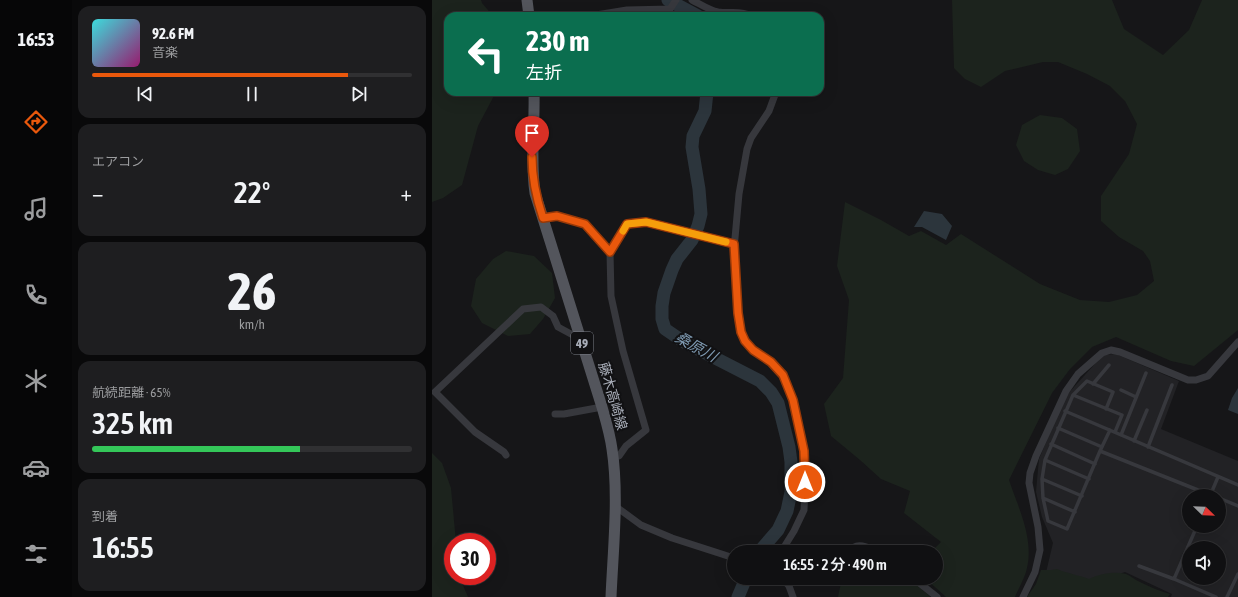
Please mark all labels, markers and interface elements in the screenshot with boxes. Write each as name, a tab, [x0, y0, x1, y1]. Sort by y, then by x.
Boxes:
text: 92.6 FM	[152, 25, 194, 42]
text: 230 m	[526, 25, 589, 57]
icon: left	[460, 28, 512, 80]
text: 16:53	[17, 29, 55, 50]
text: 音楽	[152, 45, 178, 60]
text: 左折	[526, 62, 562, 83]
icon: previous	[134, 83, 156, 105]
icon: pause	[241, 83, 263, 105]
icon: next	[348, 83, 370, 105]
icon: directions	[22, 108, 50, 136]
pin	[515, 116, 549, 157]
icon: arrive	[521, 122, 543, 144]
text: エアコン	[92, 154, 144, 169]
text: 22°	[234, 175, 270, 209]
text: −	[92, 180, 103, 206]
text: +	[401, 180, 412, 206]
icon: music	[22, 195, 50, 223]
text: 26	[228, 261, 276, 321]
icon: phone	[22, 281, 50, 309]
text: km/h	[239, 317, 265, 332]
water label: 桑原川	[672, 328, 722, 366]
road number: 49	[571, 332, 593, 354]
street label: 藤木高崎線	[596, 360, 630, 432]
icon: climate	[22, 367, 50, 395]
text: 航続距離 · 65%	[92, 385, 171, 400]
text: 325 km	[92, 406, 173, 440]
icon: car	[22, 454, 50, 482]
position arrow	[784, 461, 826, 503]
north arrow	[1182, 489, 1226, 533]
map controls	[1182, 489, 1226, 585]
text: 到着	[92, 509, 118, 524]
text: 16:55	[92, 530, 154, 564]
speed limit sign: 30	[444, 533, 496, 585]
icon: filters	[22, 540, 50, 568]
button: sound	[1182, 541, 1226, 585]
text: 16:55 · 2 分 · 490 m	[783, 556, 887, 573]

